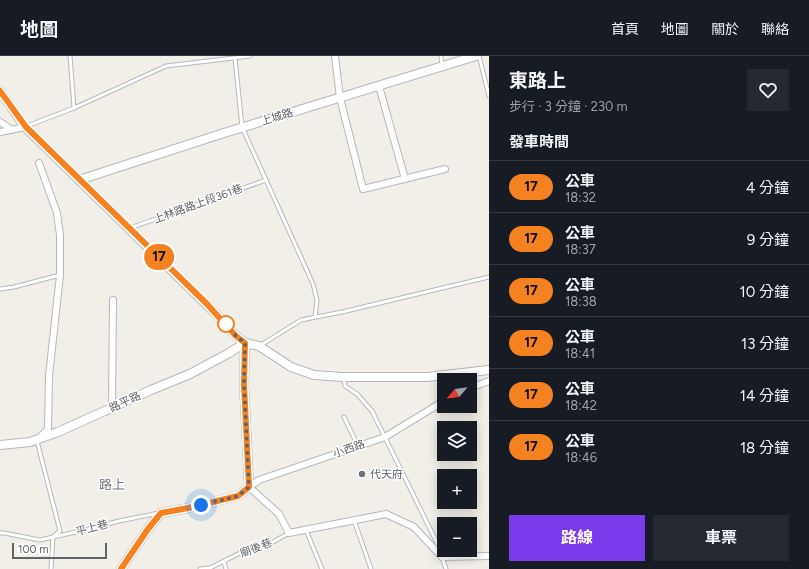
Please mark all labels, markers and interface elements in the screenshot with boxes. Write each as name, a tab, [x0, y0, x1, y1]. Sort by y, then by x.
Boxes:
text: 地圖	[20, 18, 58, 41]
text: 首頁	[611, 21, 639, 38]
text: 地圖	[661, 21, 689, 38]
text: 關於	[711, 21, 739, 38]
text: 聯絡	[761, 21, 789, 38]
text: 東路上	[509, 69, 566, 92]
button: heart	[747, 69, 789, 111]
text: 步行 · 3 分鐘 · 230 m	[509, 99, 628, 114]
street label: 上城路	[259, 106, 295, 128]
text: 發車時間	[509, 133, 569, 151]
text: 公車	[565, 172, 595, 190]
text: 17	[524, 178, 538, 195]
text: 4 分鐘	[746, 179, 789, 197]
street label: 上林路路上段361巷	[152, 182, 244, 226]
text: 18:32	[565, 190, 596, 205]
text: 公車	[565, 224, 595, 242]
text: 17	[524, 230, 538, 247]
text: 9 分鐘	[747, 231, 789, 249]
text: 18:37	[565, 242, 596, 257]
line badge: 17	[141, 244, 177, 270]
text: 17	[152, 248, 166, 265]
text: 公車	[565, 276, 595, 294]
text: 17	[524, 282, 538, 299]
text: 10 分鐘	[739, 283, 789, 301]
text: 18:38	[565, 294, 597, 309]
unlabelled marker	[217, 315, 235, 333]
text: 公車	[565, 328, 595, 346]
text: 17	[524, 334, 538, 351]
text: 13 分鐘	[741, 335, 789, 353]
text: 18:41	[565, 346, 595, 361]
north arrow	[437, 373, 477, 413]
map controls	[437, 373, 477, 557]
text: 公車	[565, 380, 595, 398]
text: 17	[524, 386, 538, 403]
text: 14 分鐘	[740, 387, 789, 405]
street label: 路平路	[107, 389, 143, 415]
text: 18:42	[565, 398, 597, 413]
button: layers	[437, 421, 477, 461]
text: 公車	[565, 432, 595, 450]
street label: 小西路	[331, 437, 367, 461]
text: 17	[524, 438, 538, 455]
text: 18 分鐘	[740, 439, 789, 457]
text: 18:46	[565, 450, 597, 465]
place label: 代天府	[370, 468, 403, 481]
marker: 代天府	[357, 469, 367, 479]
button: +	[437, 469, 477, 509]
district label: 路上	[99, 477, 125, 492]
your location	[191, 495, 211, 515]
button: 路線	[509, 515, 645, 561]
button: 車票	[653, 515, 789, 561]
street label: 平上巷	[74, 517, 110, 539]
button: −	[437, 517, 477, 557]
street label: 廟後巷	[238, 536, 274, 560]
scale bar	[12, 541, 107, 560]
text: 100 m	[18, 543, 49, 556]

